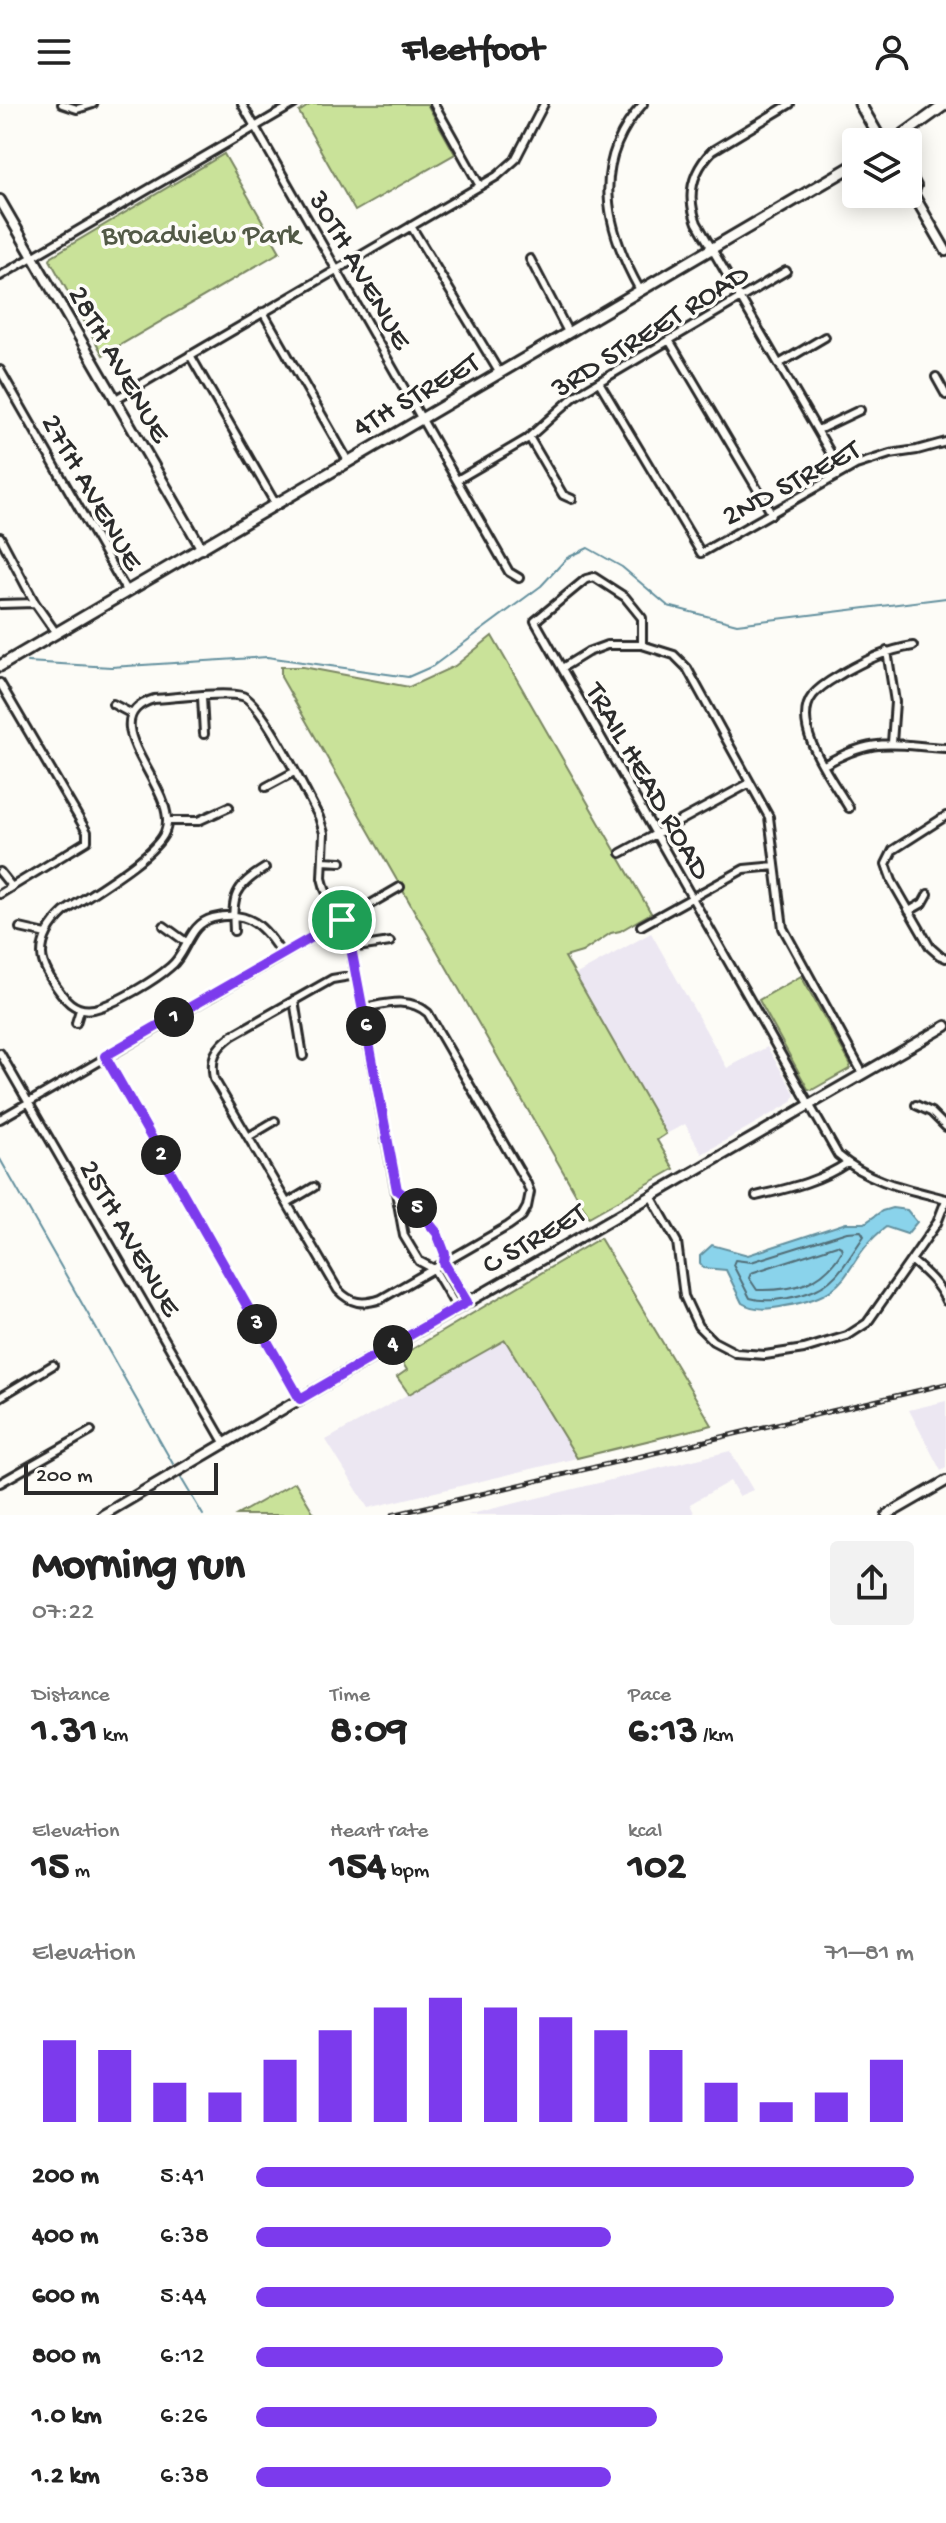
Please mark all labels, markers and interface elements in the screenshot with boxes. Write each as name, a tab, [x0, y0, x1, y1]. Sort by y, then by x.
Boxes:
icon: menu	[32, 30, 76, 74]
icon: person	[870, 30, 914, 74]
text: Fleetfoot	[402, 31, 544, 74]
map controls	[842, 128, 922, 208]
button: layers	[842, 128, 922, 208]
street label: 30TH AVENUE	[298, 185, 418, 358]
park label: Broadview Park	[101, 220, 303, 255]
street label: 3RD STREET ROAD	[545, 258, 757, 408]
street label: 28TH AVENUE	[58, 280, 177, 451]
street label: 4TH STREET	[348, 346, 488, 447]
street label: 27TH AVENUE	[31, 409, 150, 579]
street label: 2ND STREET	[717, 433, 868, 536]
street label: TRAIL HEAD ROAD	[575, 676, 717, 887]
pin	[308, 886, 376, 954]
icon: arrive	[320, 898, 364, 942]
pin: 1	[154, 997, 194, 1037]
text: 1	[170, 1004, 178, 1030]
pin: 6	[346, 1006, 386, 1046]
text: 6	[360, 1013, 372, 1039]
pin: 2	[141, 1135, 181, 1175]
street label: 25TH AVENUE	[73, 1152, 191, 1322]
pin: 5	[397, 1188, 437, 1228]
text: 5	[411, 1195, 423, 1221]
street label: C STREET	[477, 1197, 594, 1284]
pin: 3	[237, 1304, 277, 1344]
text: 3	[251, 1311, 263, 1337]
pin: 4	[373, 1325, 413, 1365]
text: 4	[388, 1332, 398, 1358]
scale bar	[24, 1459, 218, 1495]
text: 200 m	[36, 1464, 93, 1490]
button: share	[830, 1541, 914, 1625]
text: Morning run	[32, 1542, 245, 1594]
text: 07:22	[32, 1598, 94, 1629]
text: Distance	[32, 1683, 110, 1709]
text: Time	[330, 1683, 370, 1709]
text: Pace	[628, 1683, 671, 1709]
text: 1.31	[32, 1709, 98, 1756]
text: 8:09	[330, 1709, 407, 1756]
text: 6:13	[628, 1709, 698, 1756]
text: km	[98, 1723, 128, 1749]
text: /km	[698, 1723, 734, 1749]
text: Elevation	[32, 1819, 119, 1845]
text: Heart rate	[330, 1819, 428, 1845]
text: kcal	[628, 1819, 662, 1845]
text: 15	[32, 1845, 69, 1892]
text: 154	[330, 1845, 386, 1892]
text: 102	[628, 1845, 686, 1892]
text: m	[69, 1859, 90, 1885]
text: bpm	[386, 1859, 429, 1885]
text: Elevation	[32, 1939, 135, 1970]
text: 71–81 m	[825, 1939, 914, 1970]
text: 200 m	[32, 2162, 99, 2193]
text: 5:41	[160, 2162, 205, 2193]
text: 400 m	[32, 2222, 98, 2253]
text: 6:38	[160, 2222, 209, 2253]
text: 600 m	[32, 2282, 99, 2313]
text: 5:44	[160, 2282, 206, 2313]
text: 800 m	[32, 2342, 100, 2373]
text: 6:12	[160, 2342, 205, 2373]
text: 1.0 km	[32, 2402, 102, 2433]
text: 6:26	[160, 2402, 207, 2433]
text: 1.2 km	[32, 2462, 100, 2493]
text: 6:38	[160, 2462, 209, 2493]

